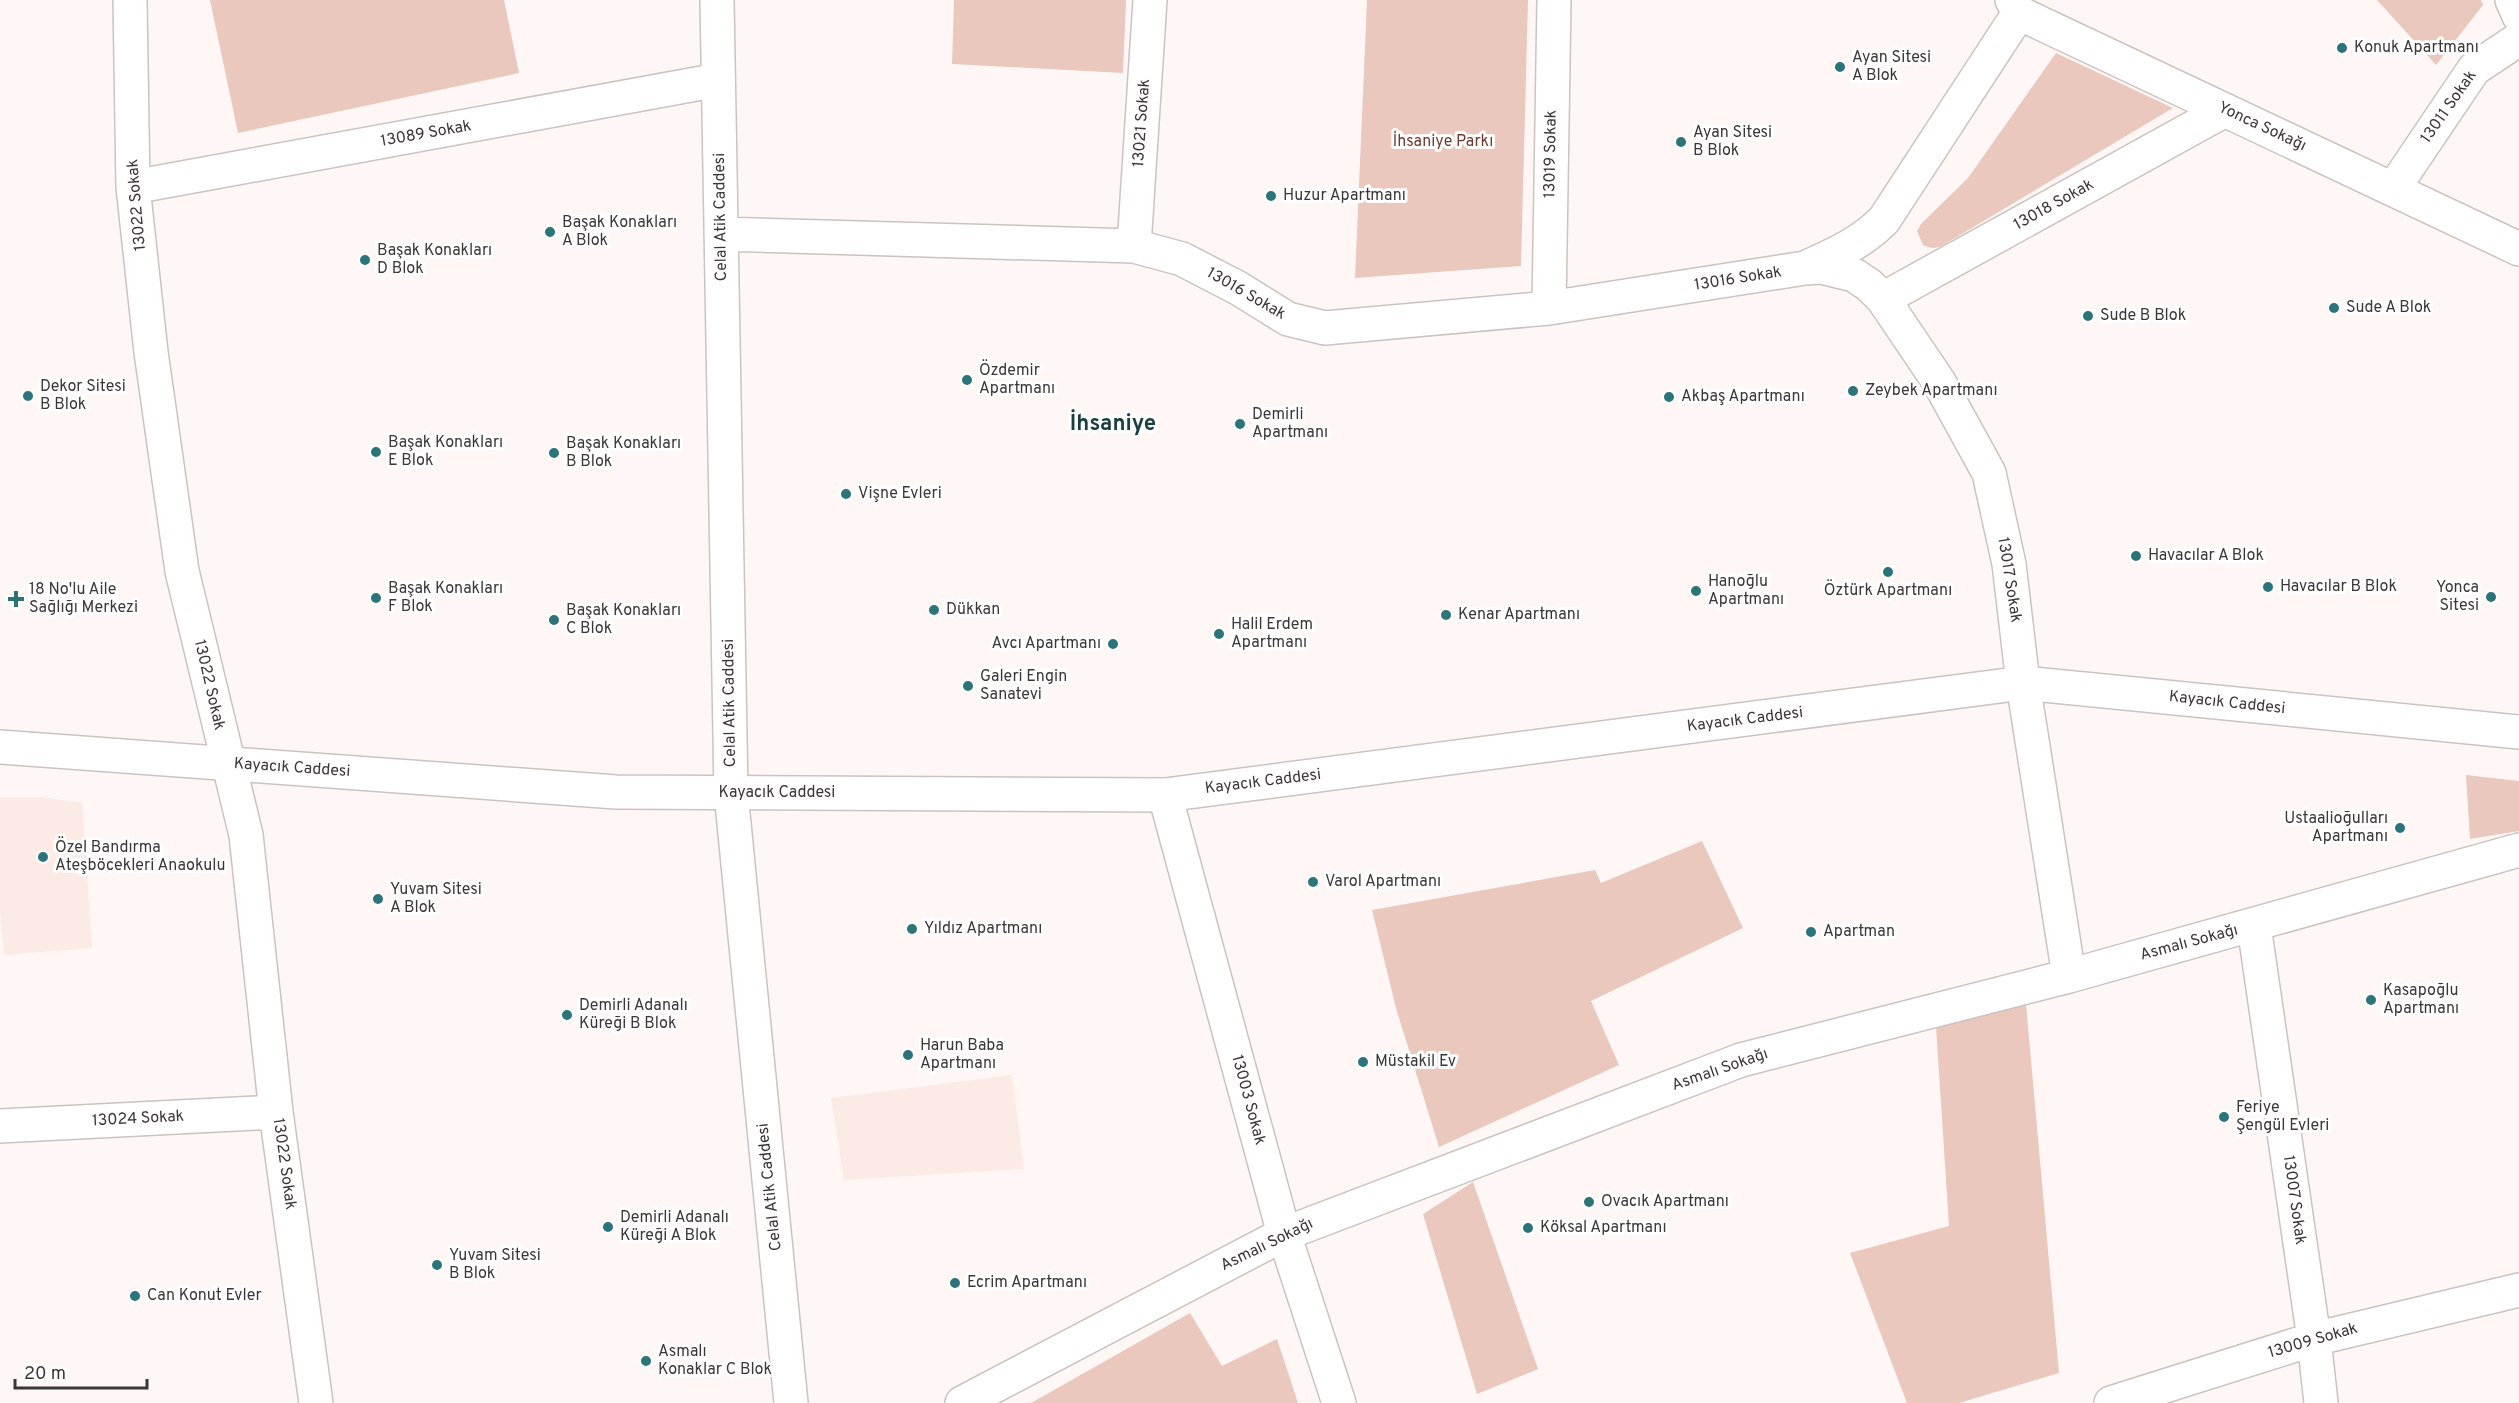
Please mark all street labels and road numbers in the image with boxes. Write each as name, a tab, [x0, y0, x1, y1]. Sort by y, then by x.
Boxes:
street label: 13011 Sokak	[2417, 67, 2481, 147]
street label: 13021 Sokak	[1129, 78, 1155, 168]
street label: Yonca Sokağı	[2215, 98, 2309, 156]
street label: 13019 Sokak	[1540, 110, 1562, 198]
street label: 13089 Sokak	[379, 116, 473, 152]
street label: Celal Atik Caddesi	[710, 152, 732, 282]
street label: 13022 Sokak	[123, 158, 151, 252]
street label: 13018 Sokak	[2010, 175, 2098, 235]
street label: 13016 Sokak	[1693, 262, 1783, 296]
street label: 13016 Sokak	[1203, 263, 1289, 325]
street label: 13017 Sokak	[1992, 536, 2026, 624]
street label: 13022 Sokak	[189, 638, 229, 732]
street label: Celal Atik Caddesi	[719, 638, 741, 768]
street label: Kayacık Caddesi	[2168, 687, 2286, 719]
street label: Kayacık Caddesi	[1686, 703, 1804, 737]
street label: Kayacık Caddesi	[233, 754, 351, 782]
street label: Kayacık Caddesi	[1204, 765, 1322, 799]
street label: Kayacık Caddesi	[719, 783, 835, 803]
street label: Asmalı Sokağı	[2138, 920, 2240, 966]
street label: Asmalı Sokağı	[1669, 1044, 1771, 1096]
street label: 13003 Sokak	[1226, 1053, 1270, 1147]
street label: 13024 Sokak	[91, 1107, 185, 1131]
street label: 13022 Sokak	[268, 1117, 300, 1211]
street label: Celal Atik Caddesi	[753, 1122, 787, 1252]
street label: 13007 Sokak	[2278, 1154, 2310, 1246]
street label: Asmalı Sokağı	[1217, 1214, 1317, 1276]
street label: 13009 Sokak	[2266, 1319, 2360, 1363]

